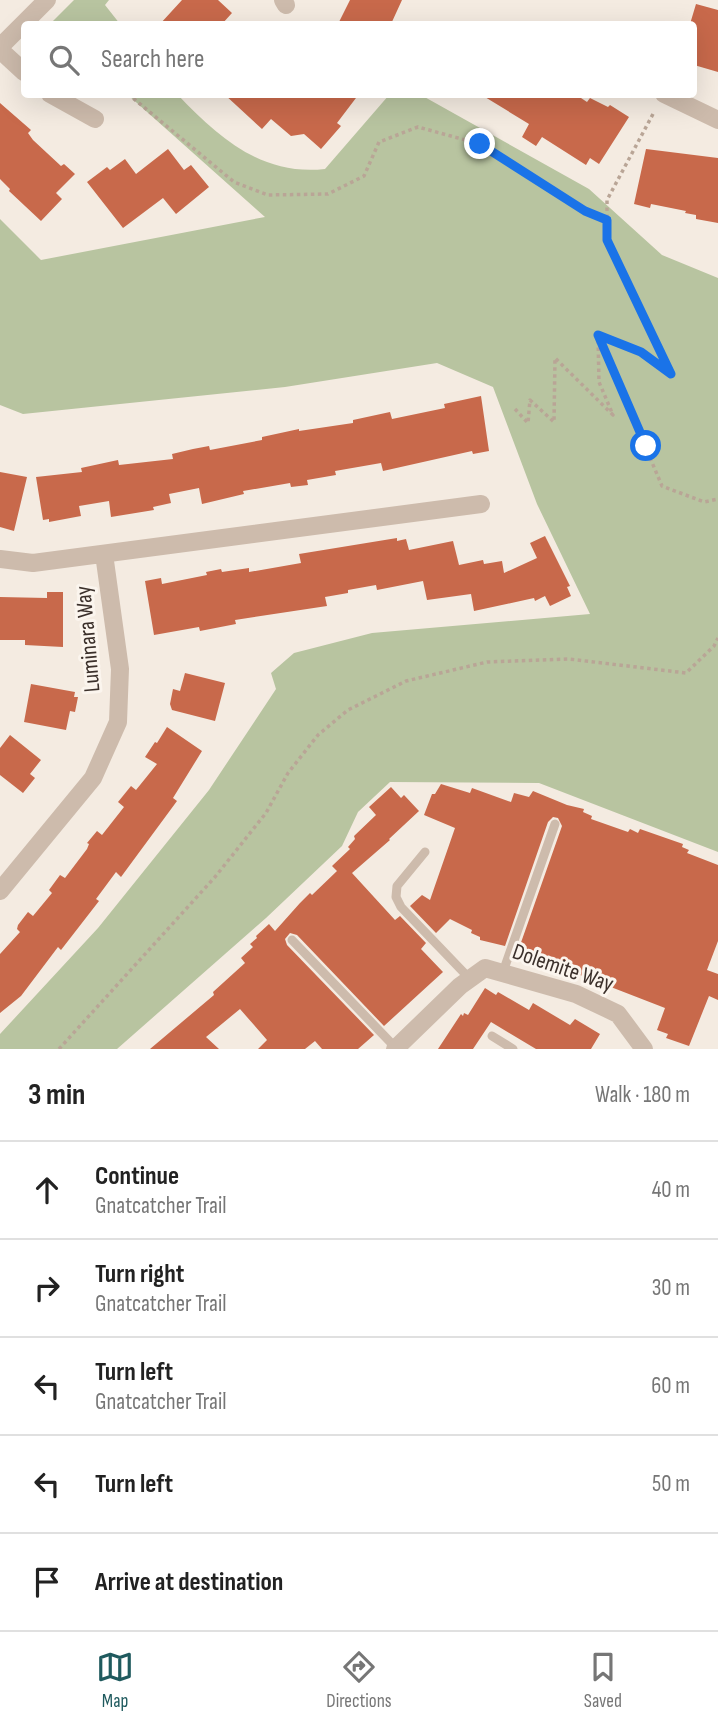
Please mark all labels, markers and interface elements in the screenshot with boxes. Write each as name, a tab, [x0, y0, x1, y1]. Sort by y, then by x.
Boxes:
search box	[21, 21, 697, 98]
icon: search	[45, 41, 83, 79]
text: Search here	[101, 44, 204, 75]
route end	[464, 128, 495, 159]
route start	[630, 430, 661, 461]
street label: Luminara Way	[69, 585, 107, 693]
street label: Dolemite Way	[509, 938, 617, 998]
text: 3 min	[28, 1077, 85, 1113]
text: Walk · 180 m	[595, 1081, 690, 1109]
text: Continue	[95, 1161, 179, 1192]
icon: ahead	[28, 1171, 66, 1209]
text: 40 m	[652, 1176, 690, 1204]
text: Gnatcatcher Trail	[95, 1192, 226, 1220]
text: Turn right	[95, 1259, 184, 1290]
icon: right	[28, 1269, 66, 1307]
text: 30 m	[652, 1274, 690, 1302]
text: Gnatcatcher Trail	[95, 1290, 226, 1318]
text: Turn left	[95, 1357, 173, 1388]
icon: left	[28, 1367, 66, 1405]
text: 60 m	[651, 1372, 690, 1400]
text: Gnatcatcher Trail	[95, 1388, 226, 1416]
icon: left	[28, 1465, 66, 1503]
text: Turn left	[95, 1469, 173, 1500]
text: 50 m	[652, 1470, 690, 1498]
icon: arrive	[28, 1563, 66, 1601]
text: Arrive at destination	[95, 1567, 283, 1598]
tab: Map	[96, 1648, 134, 1713]
tab: Directions	[326, 1648, 392, 1713]
tab: Saved	[584, 1648, 622, 1713]

